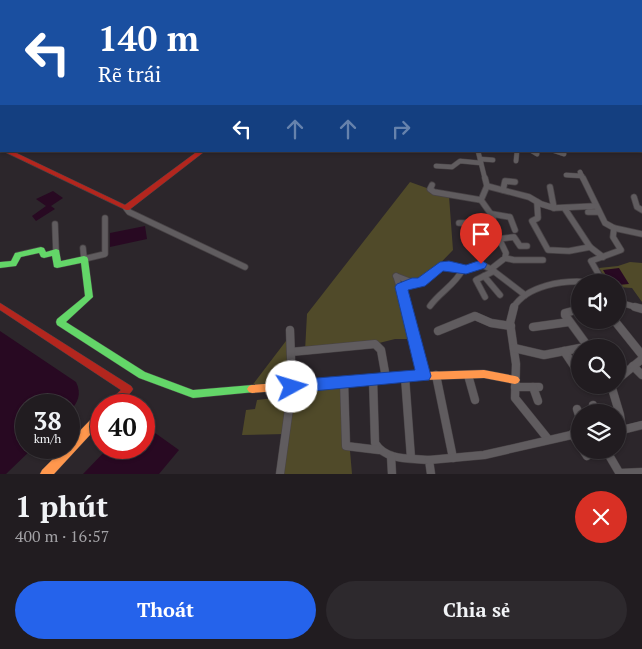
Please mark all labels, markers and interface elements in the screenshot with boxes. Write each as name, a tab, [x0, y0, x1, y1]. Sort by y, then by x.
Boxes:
text: 140 m	[98, 15, 199, 61]
icon: left	[15, 20, 80, 85]
text: Rẽ trái	[98, 59, 161, 88]
icon: left	[228, 115, 256, 143]
icon: ahead	[281, 115, 309, 143]
icon: ahead	[334, 115, 362, 143]
icon: right	[387, 115, 415, 143]
pin	[460, 213, 502, 264]
icon: arrive	[467, 220, 495, 248]
map controls	[571, 274, 626, 459]
button: sound	[571, 274, 626, 329]
button: search	[571, 339, 626, 394]
position arrow	[265, 360, 317, 412]
speed limit sign: 40	[90, 394, 155, 459]
text: 38	[33, 404, 62, 437]
button: layers	[571, 404, 626, 459]
text: km/h	[34, 431, 61, 446]
text: 1 phút	[15, 486, 108, 526]
button: close	[575, 491, 627, 543]
text: 400 m · 16:57	[15, 525, 109, 547]
button: Thoát	[15, 581, 316, 639]
button: Chia sẻ	[326, 581, 627, 639]

